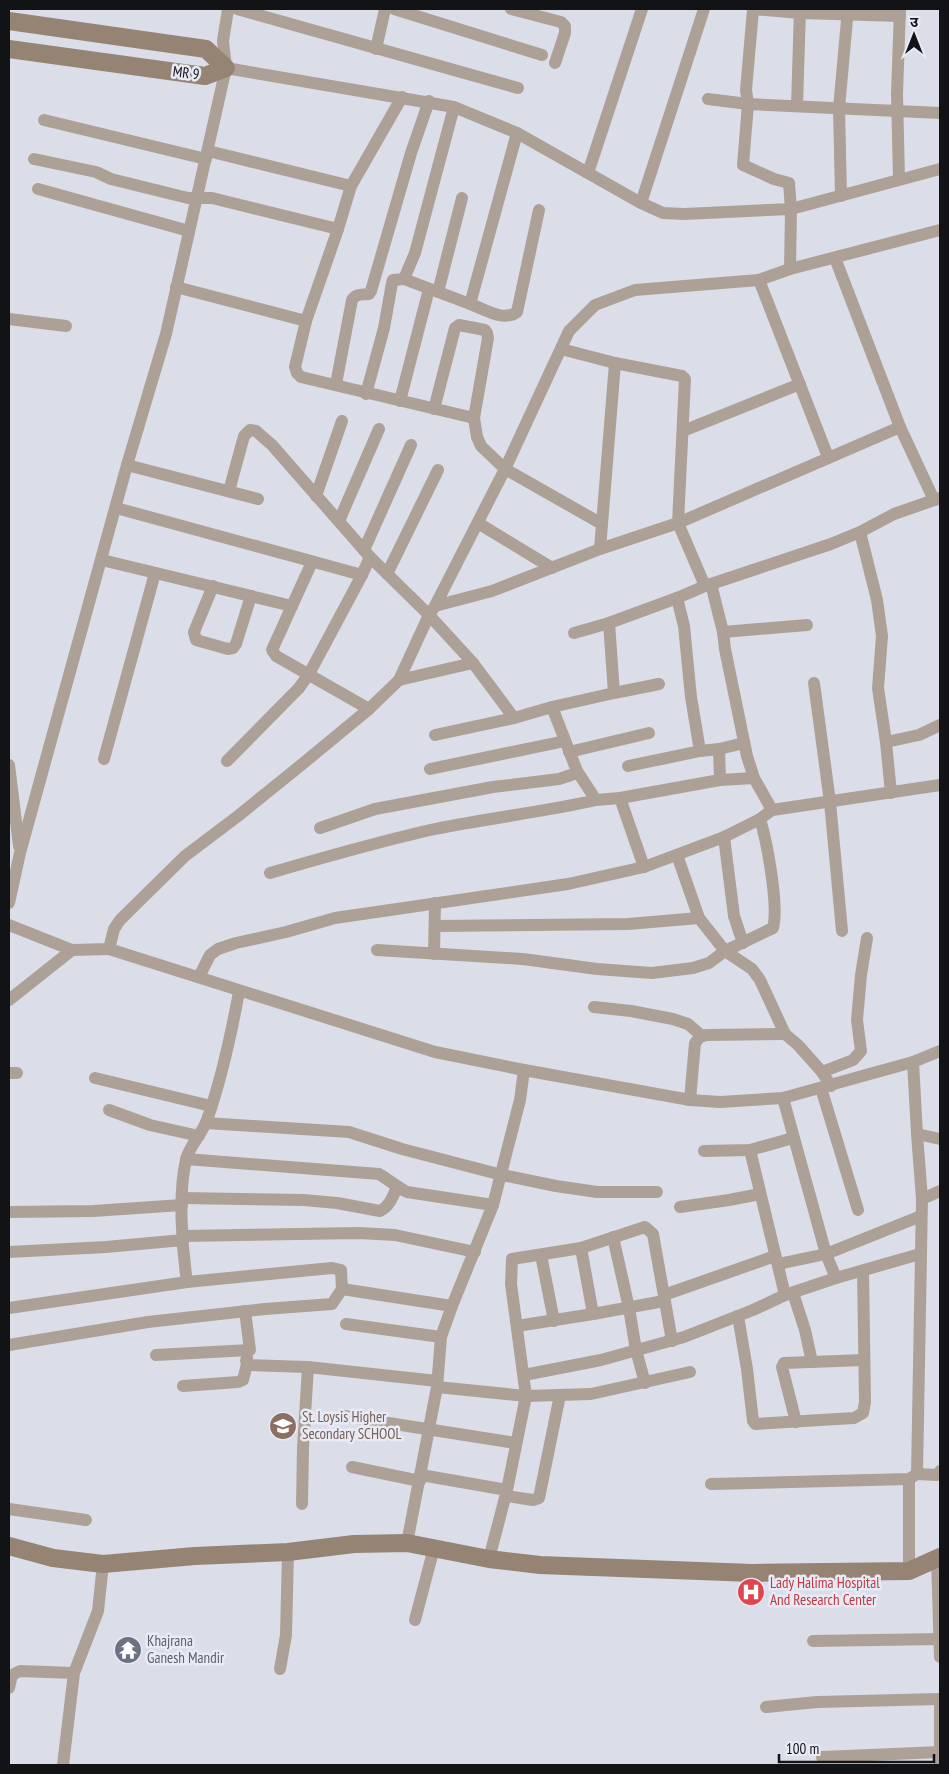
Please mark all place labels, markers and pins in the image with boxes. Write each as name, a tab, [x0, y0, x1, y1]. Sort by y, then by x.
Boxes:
place label: St. Loysis Higher Secondary SCHOOL	[302, 1407, 402, 1443]
school or university icon: St. Loysis Higher Secondary SCHOOL	[268, 1411, 298, 1441]
place label: Lady Halima Hospital And Research Center	[770, 1573, 880, 1609]
hospital icon: Lady Halima Hospital And Research Center	[736, 1577, 766, 1607]
place label: Khajrana Ganesh Mandir	[147, 1631, 225, 1667]
temple icon: Khajrana Ganesh Mandir	[113, 1635, 143, 1665]

